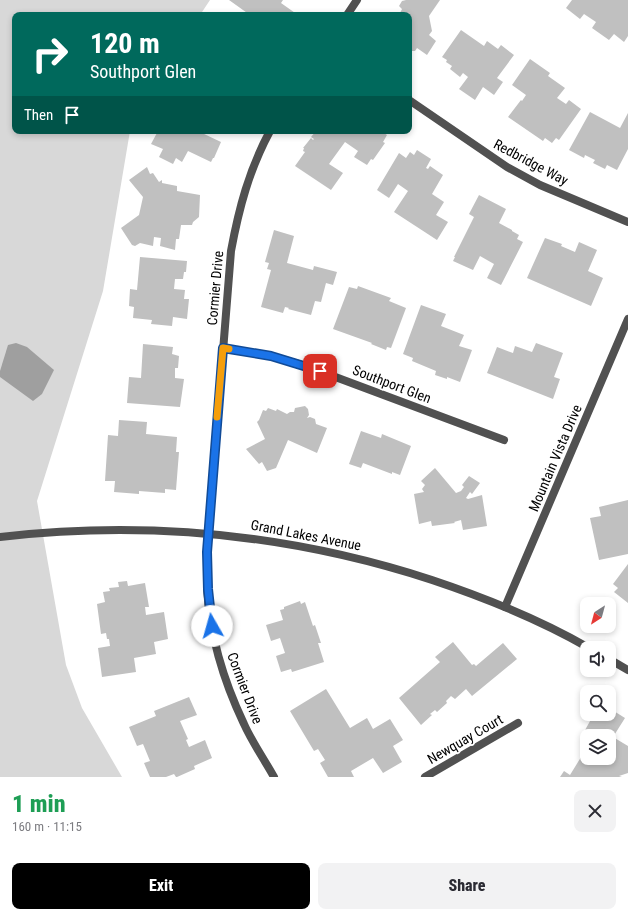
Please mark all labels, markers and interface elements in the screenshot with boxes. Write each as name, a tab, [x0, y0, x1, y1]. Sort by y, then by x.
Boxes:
text: 120 m	[90, 27, 160, 60]
icon: right	[24, 28, 76, 80]
text: Southport Glen	[90, 61, 196, 82]
icon: arrive	[61, 104, 83, 126]
text: Then	[24, 106, 53, 124]
street label: Redbridge Way	[491, 136, 571, 188]
street label: Cormier Drive	[204, 250, 226, 326]
pin	[303, 354, 337, 388]
icon: arrive	[309, 360, 331, 382]
street label: Southport Glen	[351, 362, 433, 406]
street label: Mountain Vista Drive	[525, 402, 585, 514]
street label: Grand Lakes Avenue	[250, 516, 363, 554]
north arrow	[580, 597, 616, 633]
map controls	[580, 597, 616, 765]
position arrow	[191, 605, 233, 647]
button: sound	[580, 641, 616, 677]
street label: Cormier Drive	[224, 650, 266, 726]
button: search	[580, 685, 616, 721]
street label: Newquay Court	[425, 711, 505, 767]
button: layers	[580, 729, 616, 765]
text: 1 min	[12, 790, 66, 818]
button: close	[574, 790, 616, 832]
text: 160 m · 11:15	[12, 819, 82, 834]
button: Exit	[12, 863, 310, 909]
button: Share	[318, 863, 616, 909]

